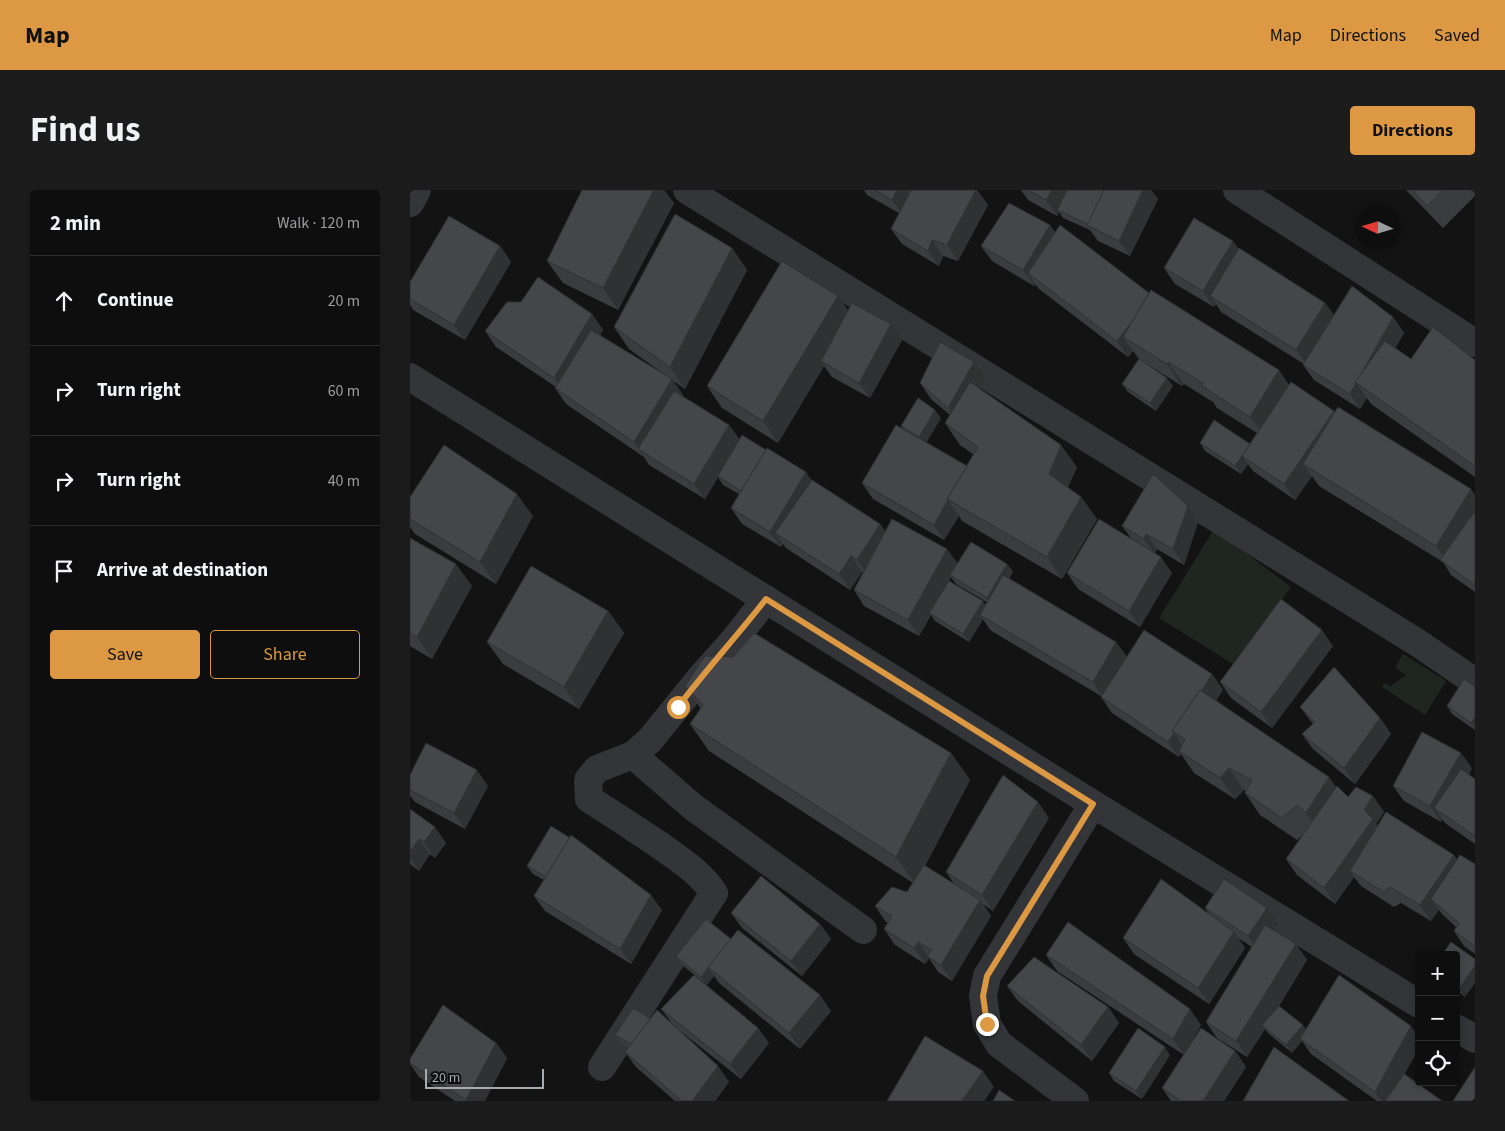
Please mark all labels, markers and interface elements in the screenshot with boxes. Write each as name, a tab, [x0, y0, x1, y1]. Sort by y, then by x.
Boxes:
text: Map	[25, 18, 70, 53]
text: Map	[1270, 23, 1302, 48]
text: Directions	[1330, 23, 1406, 48]
text: Saved	[1434, 23, 1480, 48]
text: Find us	[30, 105, 140, 155]
button: Directions	[1350, 106, 1475, 155]
north arrow	[1355, 205, 1400, 250]
text: 2 min	[50, 208, 101, 238]
text: Walk · 120 m	[277, 212, 360, 234]
icon: ahead	[50, 287, 78, 315]
text: Continue	[97, 287, 174, 314]
text: 20 m	[328, 290, 360, 312]
icon: right	[50, 377, 78, 405]
text: Turn right	[97, 377, 181, 404]
text: 60 m	[328, 380, 360, 402]
icon: right	[50, 467, 78, 495]
text: Turn right	[97, 467, 181, 494]
text: 40 m	[328, 470, 360, 492]
icon: arrive	[50, 557, 78, 585]
text: Arrive at destination	[97, 557, 268, 584]
button: Save	[50, 630, 200, 679]
button: Share	[210, 630, 360, 679]
route start	[667, 696, 690, 719]
map controls	[1415, 951, 1460, 1086]
button: +	[1415, 951, 1460, 996]
button: −	[1415, 996, 1460, 1041]
route end	[976, 1013, 999, 1036]
button: locate	[1415, 1041, 1460, 1086]
scale bar	[425, 1066, 544, 1089]
text: 20 m	[432, 1068, 460, 1088]

